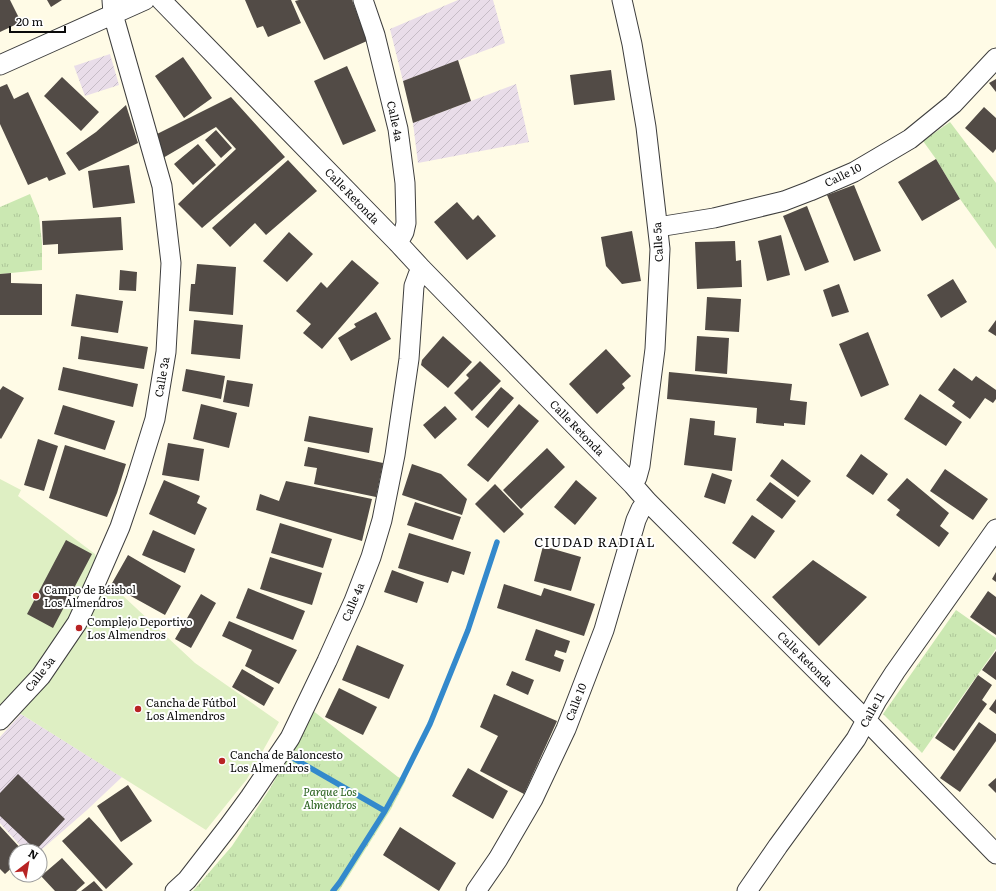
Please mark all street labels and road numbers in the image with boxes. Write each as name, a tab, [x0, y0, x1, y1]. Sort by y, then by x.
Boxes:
street label: Calle 4a	[384, 99, 408, 142]
street label: Calle 10	[821, 158, 864, 190]
street label: Calle Retonda	[322, 164, 384, 227]
street label: Calle 5a	[648, 221, 666, 263]
street label: Calle 3a	[150, 355, 172, 398]
street label: Calle Retonda	[547, 396, 609, 459]
street label: Calle 4a	[337, 580, 367, 623]
street label: Calle Retonda	[774, 627, 837, 690]
street label: Calle 3a	[20, 652, 58, 694]
street label: Calle 10	[561, 680, 590, 723]
street label: Calle 11	[855, 689, 887, 730]

